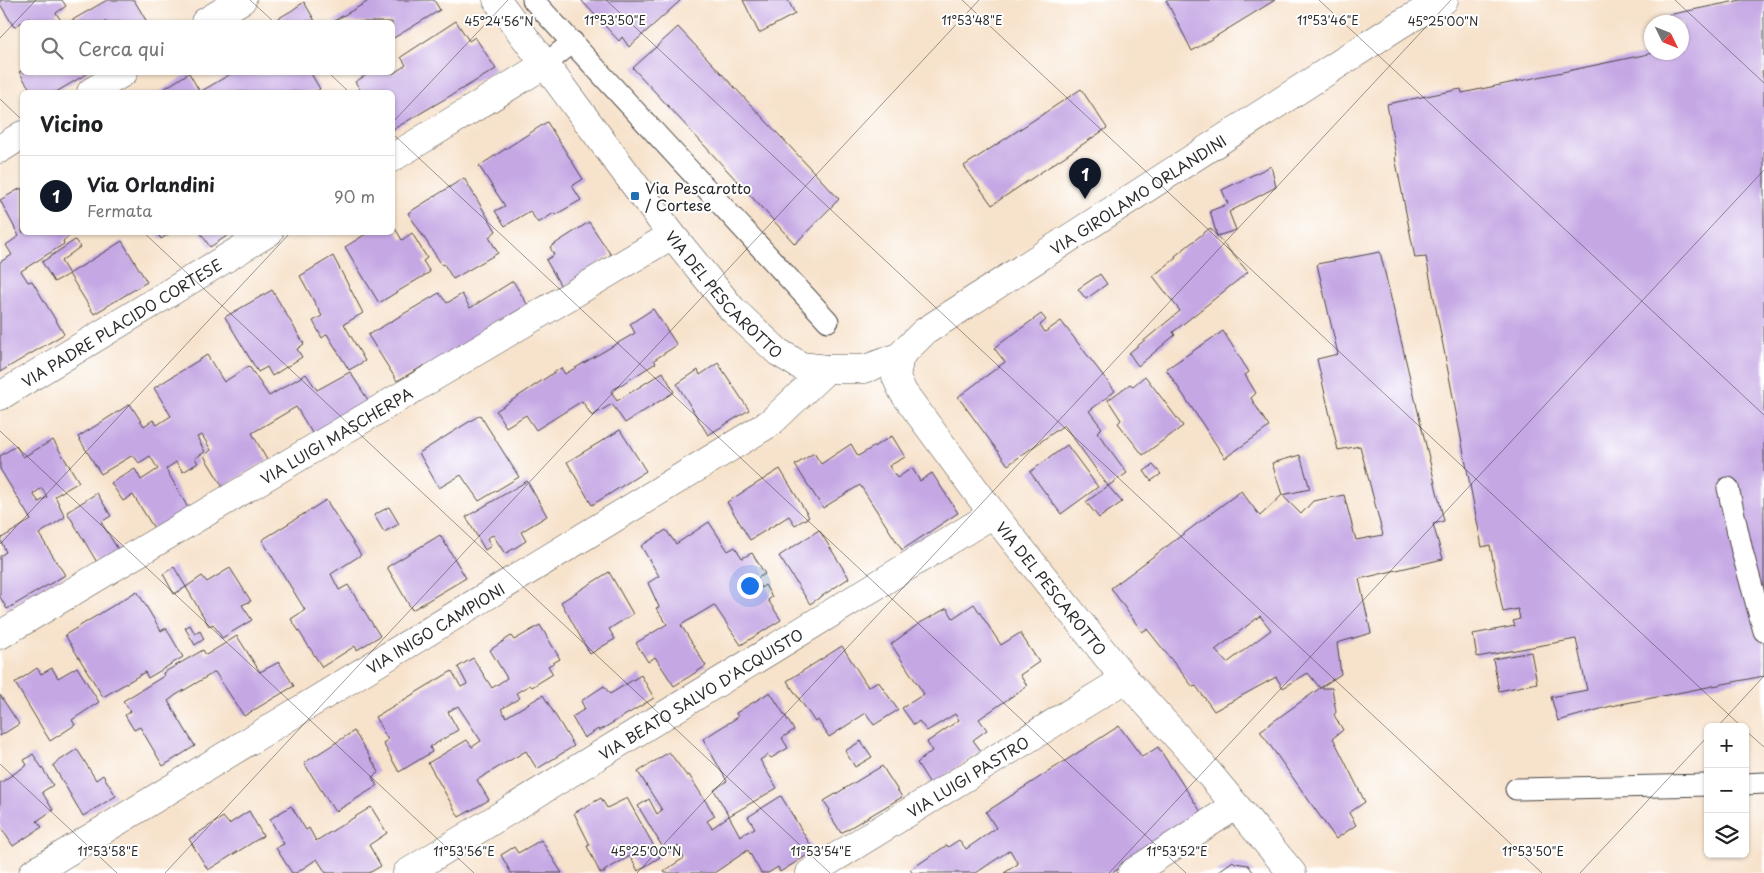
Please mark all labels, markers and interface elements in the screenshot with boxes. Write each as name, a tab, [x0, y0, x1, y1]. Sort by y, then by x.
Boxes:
text: 11°53'50"E	[584, 11, 646, 29]
text: 11°53'48"E	[941, 11, 1003, 29]
text: 11°53'46"E	[1297, 11, 1359, 29]
text: 45°24'56"N	[464, 12, 534, 30]
text: 45°25'00"N	[1408, 12, 1478, 30]
north arrow	[1644, 15, 1689, 60]
search box	[20, 20, 395, 75]
icon: search	[38, 34, 66, 62]
text: Cerca qui	[78, 34, 165, 62]
text: Vicino	[40, 107, 103, 139]
street label: VIA GIROLAMO ORLANDINI	[1045, 128, 1230, 259]
pin: 1	[1069, 158, 1101, 199]
text: Via Orlandini	[87, 170, 215, 198]
place label: Via Pescarotto / Cortese	[645, 176, 751, 216]
text: 1	[52, 184, 60, 208]
text: 90 m	[334, 184, 375, 208]
marker: Via Pescarotto / Cortese	[629, 190, 641, 202]
text: Fermata	[87, 198, 152, 222]
street label: VIA DEL PESCAROTTO	[661, 225, 788, 363]
street label: VIA PADRE PLACIDO CORTESE	[17, 252, 226, 392]
street label: VIA LUIGI MASCHERPA	[256, 381, 416, 489]
street label: VIA DEL PESCAROTTO	[991, 516, 1113, 660]
your location	[737, 573, 763, 599]
street label: VIA INIGO CAMPIONI	[362, 577, 508, 679]
street label: VIA BEATO SALVO D'ACQUISTO	[594, 622, 807, 765]
map controls	[1704, 723, 1749, 858]
button: +	[1704, 723, 1749, 768]
street label: VIA LUIGI PASTRO	[902, 730, 1033, 822]
button: −	[1704, 768, 1749, 813]
button: layers	[1704, 813, 1749, 858]
text: 11°53'58"E	[78, 842, 138, 860]
text: 11°53'56"E	[433, 842, 495, 860]
text: 45°25'00"N	[611, 842, 681, 860]
text: 11°53'54"E	[790, 842, 852, 860]
text: 11°53'52"E	[1146, 842, 1208, 860]
text: 11°53'50"E	[1502, 842, 1564, 860]

